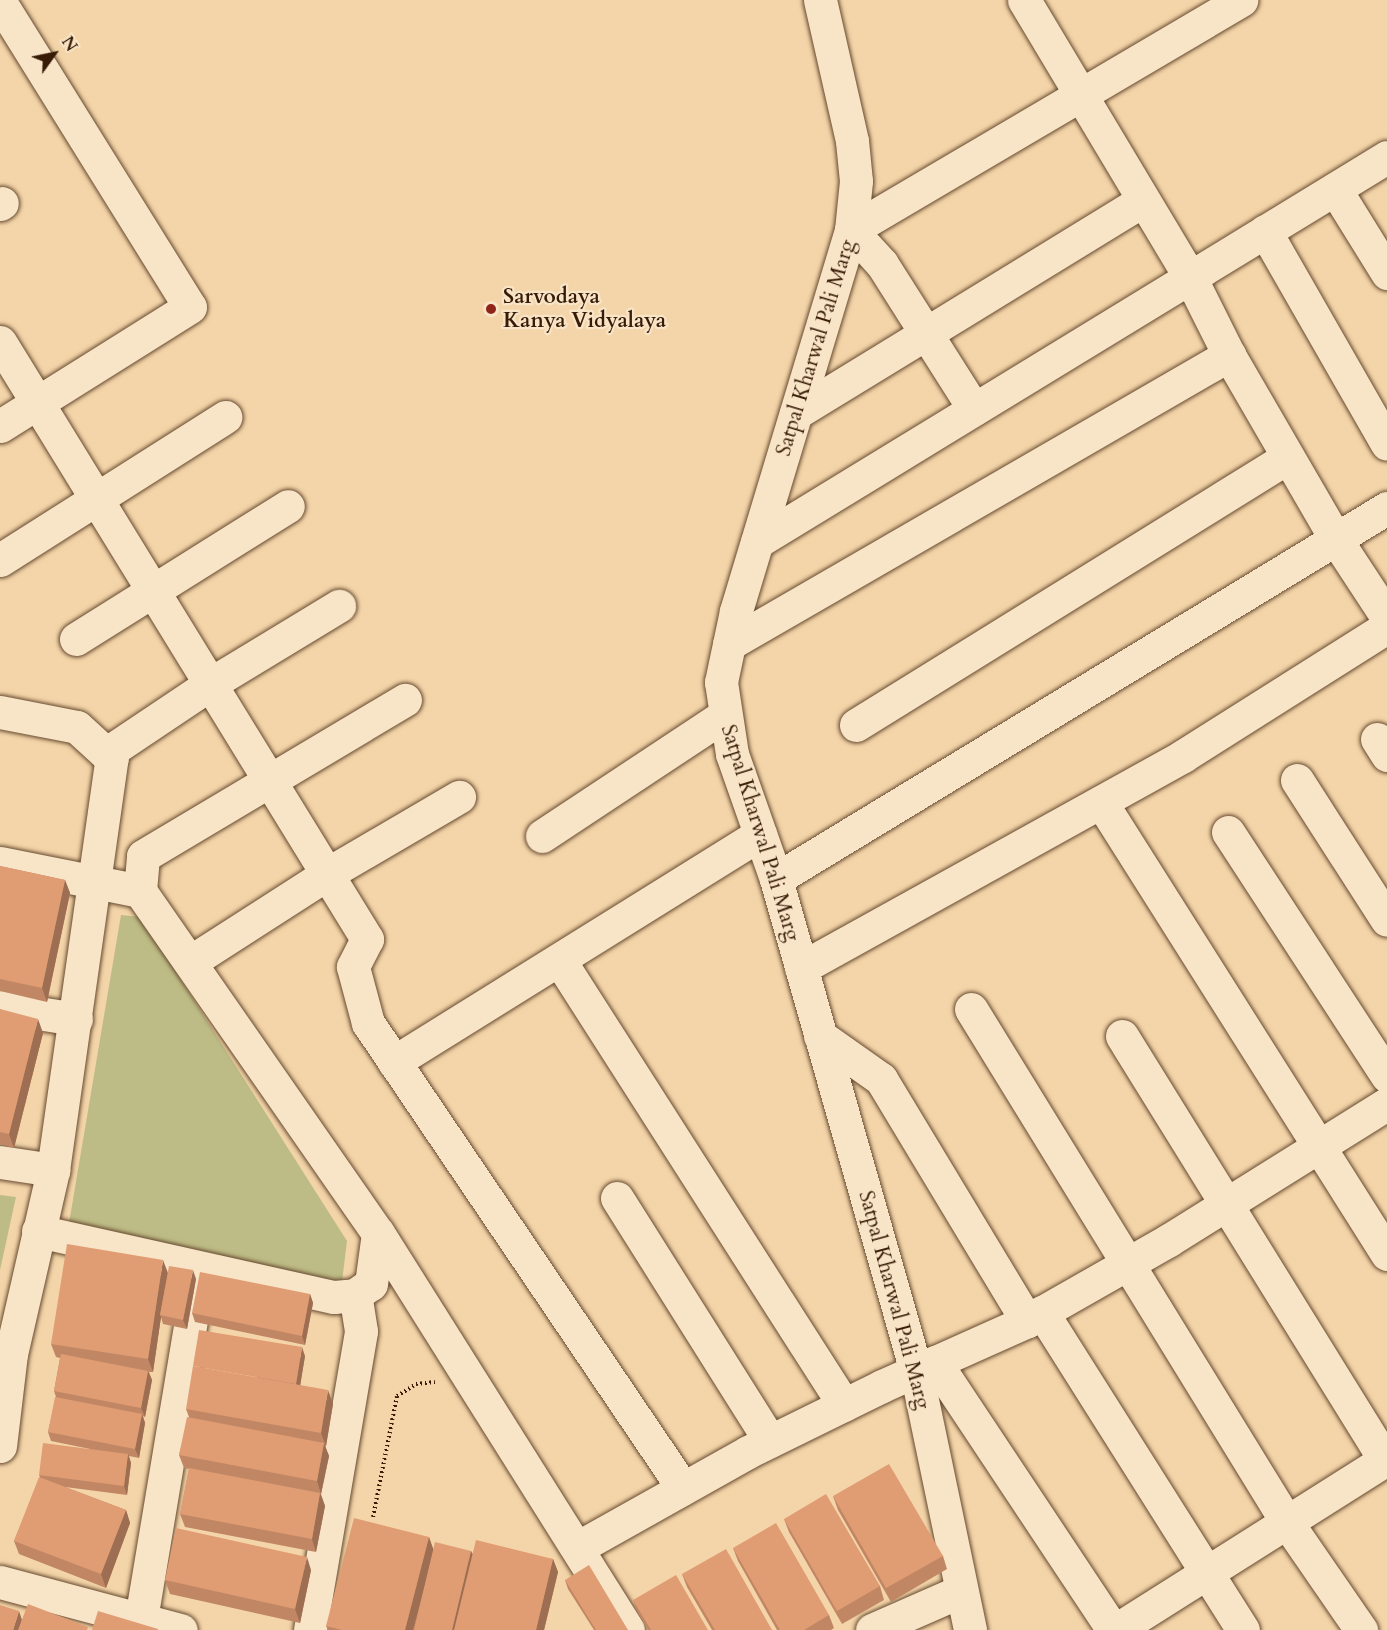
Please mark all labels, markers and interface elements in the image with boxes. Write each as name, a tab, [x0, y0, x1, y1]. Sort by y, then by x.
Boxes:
north arrow	[24, 24, 84, 84]
text: N	[56, 32, 82, 56]
street label: Satpal Kharwal Pali Marg	[771, 237, 861, 459]
place label: Sarvodaya Kanya Vidyalaya	[503, 284, 666, 334]
marker: Sarvodaya Kanya Vidyalaya	[484, 302, 498, 316]
street label: Satpal Kharwal Pali Marg	[715, 722, 805, 944]
street label: Satpal Kharwal Pali Marg	[853, 1188, 935, 1412]

